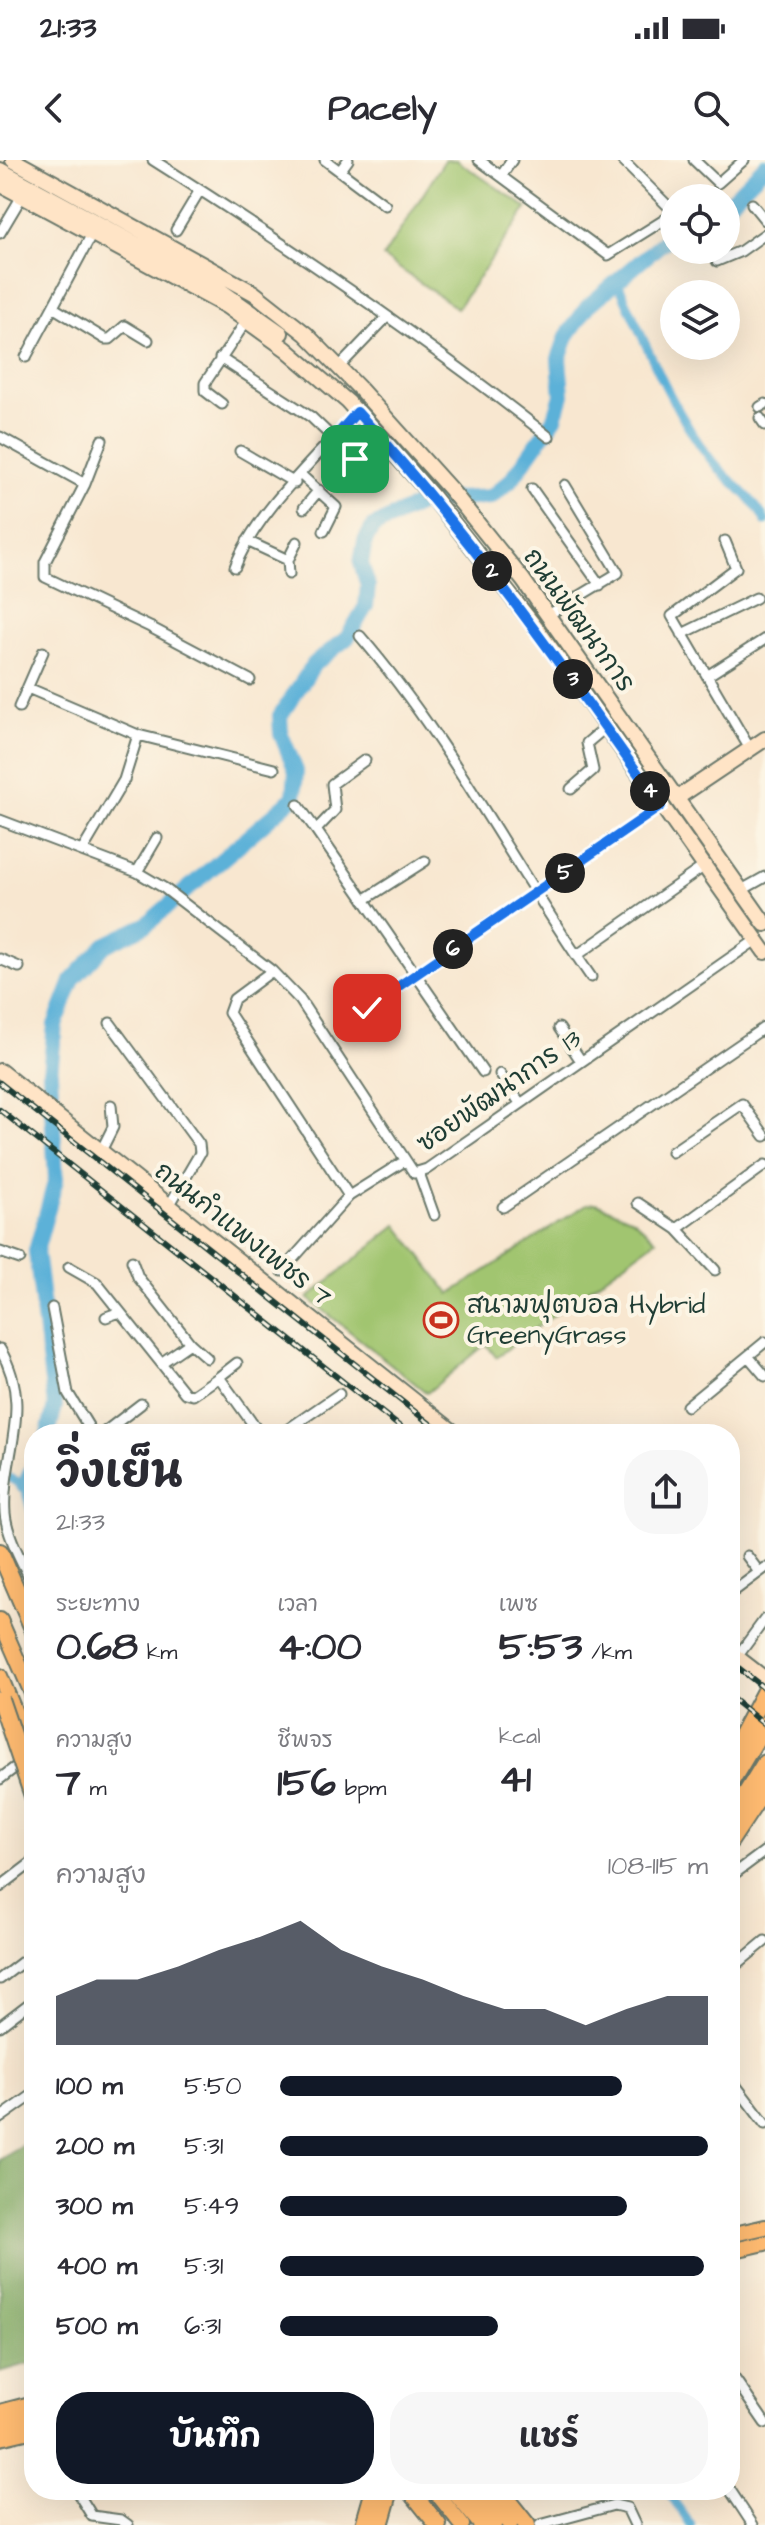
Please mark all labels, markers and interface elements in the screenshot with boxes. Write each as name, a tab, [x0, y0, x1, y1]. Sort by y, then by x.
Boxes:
text: 21:33	[40, 7, 97, 49]
text: Pacely	[328, 83, 437, 134]
icon: back	[32, 86, 76, 130]
icon: search	[689, 86, 733, 130]
map controls	[660, 184, 740, 360]
button: locate	[660, 184, 740, 264]
button: layers	[660, 280, 740, 360]
pin	[321, 425, 389, 493]
icon: arrive	[333, 437, 377, 481]
street label: ถนนพัฒนาการ	[515, 541, 643, 699]
pin: 2	[472, 551, 512, 591]
text: 2	[486, 555, 498, 586]
pin: 3	[553, 659, 593, 699]
text: 3	[567, 663, 579, 694]
pin: 4	[630, 771, 670, 811]
text: 4	[643, 775, 657, 806]
pin: 5	[545, 853, 585, 893]
text: 5	[557, 857, 573, 888]
pin: 6	[433, 929, 473, 969]
text: 6	[446, 933, 460, 964]
pin	[333, 974, 401, 1042]
icon: check	[345, 986, 389, 1030]
street label: ซอยพัฒนาการ 13	[410, 1021, 588, 1161]
street label: ถนนกำแพงเพชร 7	[147, 1153, 339, 1315]
place label: สนามฟุตบอล Hybrid GreenyGrass	[467, 1287, 705, 1355]
sports icon: สนามฟุตบอล Hybrid GreenyGrass	[422, 1301, 460, 1339]
text: วิ่งเย็น	[56, 1443, 183, 1504]
button: share	[624, 1450, 708, 1534]
text: 21:33	[56, 1504, 105, 1540]
text: ระยะทาง	[56, 1589, 140, 1620]
text: เวลา	[277, 1589, 318, 1620]
text: เพซ	[499, 1589, 538, 1620]
text: 0.68	[56, 1620, 138, 1675]
text: 4:00	[277, 1620, 362, 1675]
text: 5:53	[499, 1620, 582, 1675]
text: km	[138, 1637, 177, 1668]
text: /km	[582, 1637, 632, 1668]
text: kcal	[499, 1721, 541, 1752]
text: ความสูง	[56, 1725, 132, 1756]
text: ชีพจร	[277, 1725, 333, 1756]
text: 41	[499, 1752, 531, 1807]
text: 7	[56, 1756, 81, 1811]
text: 156	[277, 1756, 336, 1811]
text: m	[81, 1773, 107, 1804]
text: bpm	[336, 1773, 386, 1804]
text: 108–115 m	[608, 1848, 708, 1884]
text: ความสูง	[56, 1857, 146, 1893]
text: 100 m	[56, 2068, 123, 2104]
text: 5:50	[184, 2068, 242, 2104]
text: 200 m	[56, 2128, 134, 2164]
text: 5:31	[184, 2128, 223, 2164]
text: 300 m	[56, 2188, 133, 2224]
text: 5:49	[184, 2188, 239, 2224]
text: 400 m	[56, 2248, 137, 2284]
text: 5:31	[184, 2248, 223, 2284]
text: 500 m	[56, 2308, 138, 2344]
text: 6:31	[184, 2308, 221, 2344]
button: บันทึก	[56, 2392, 374, 2484]
button: แชร์	[390, 2392, 708, 2484]

